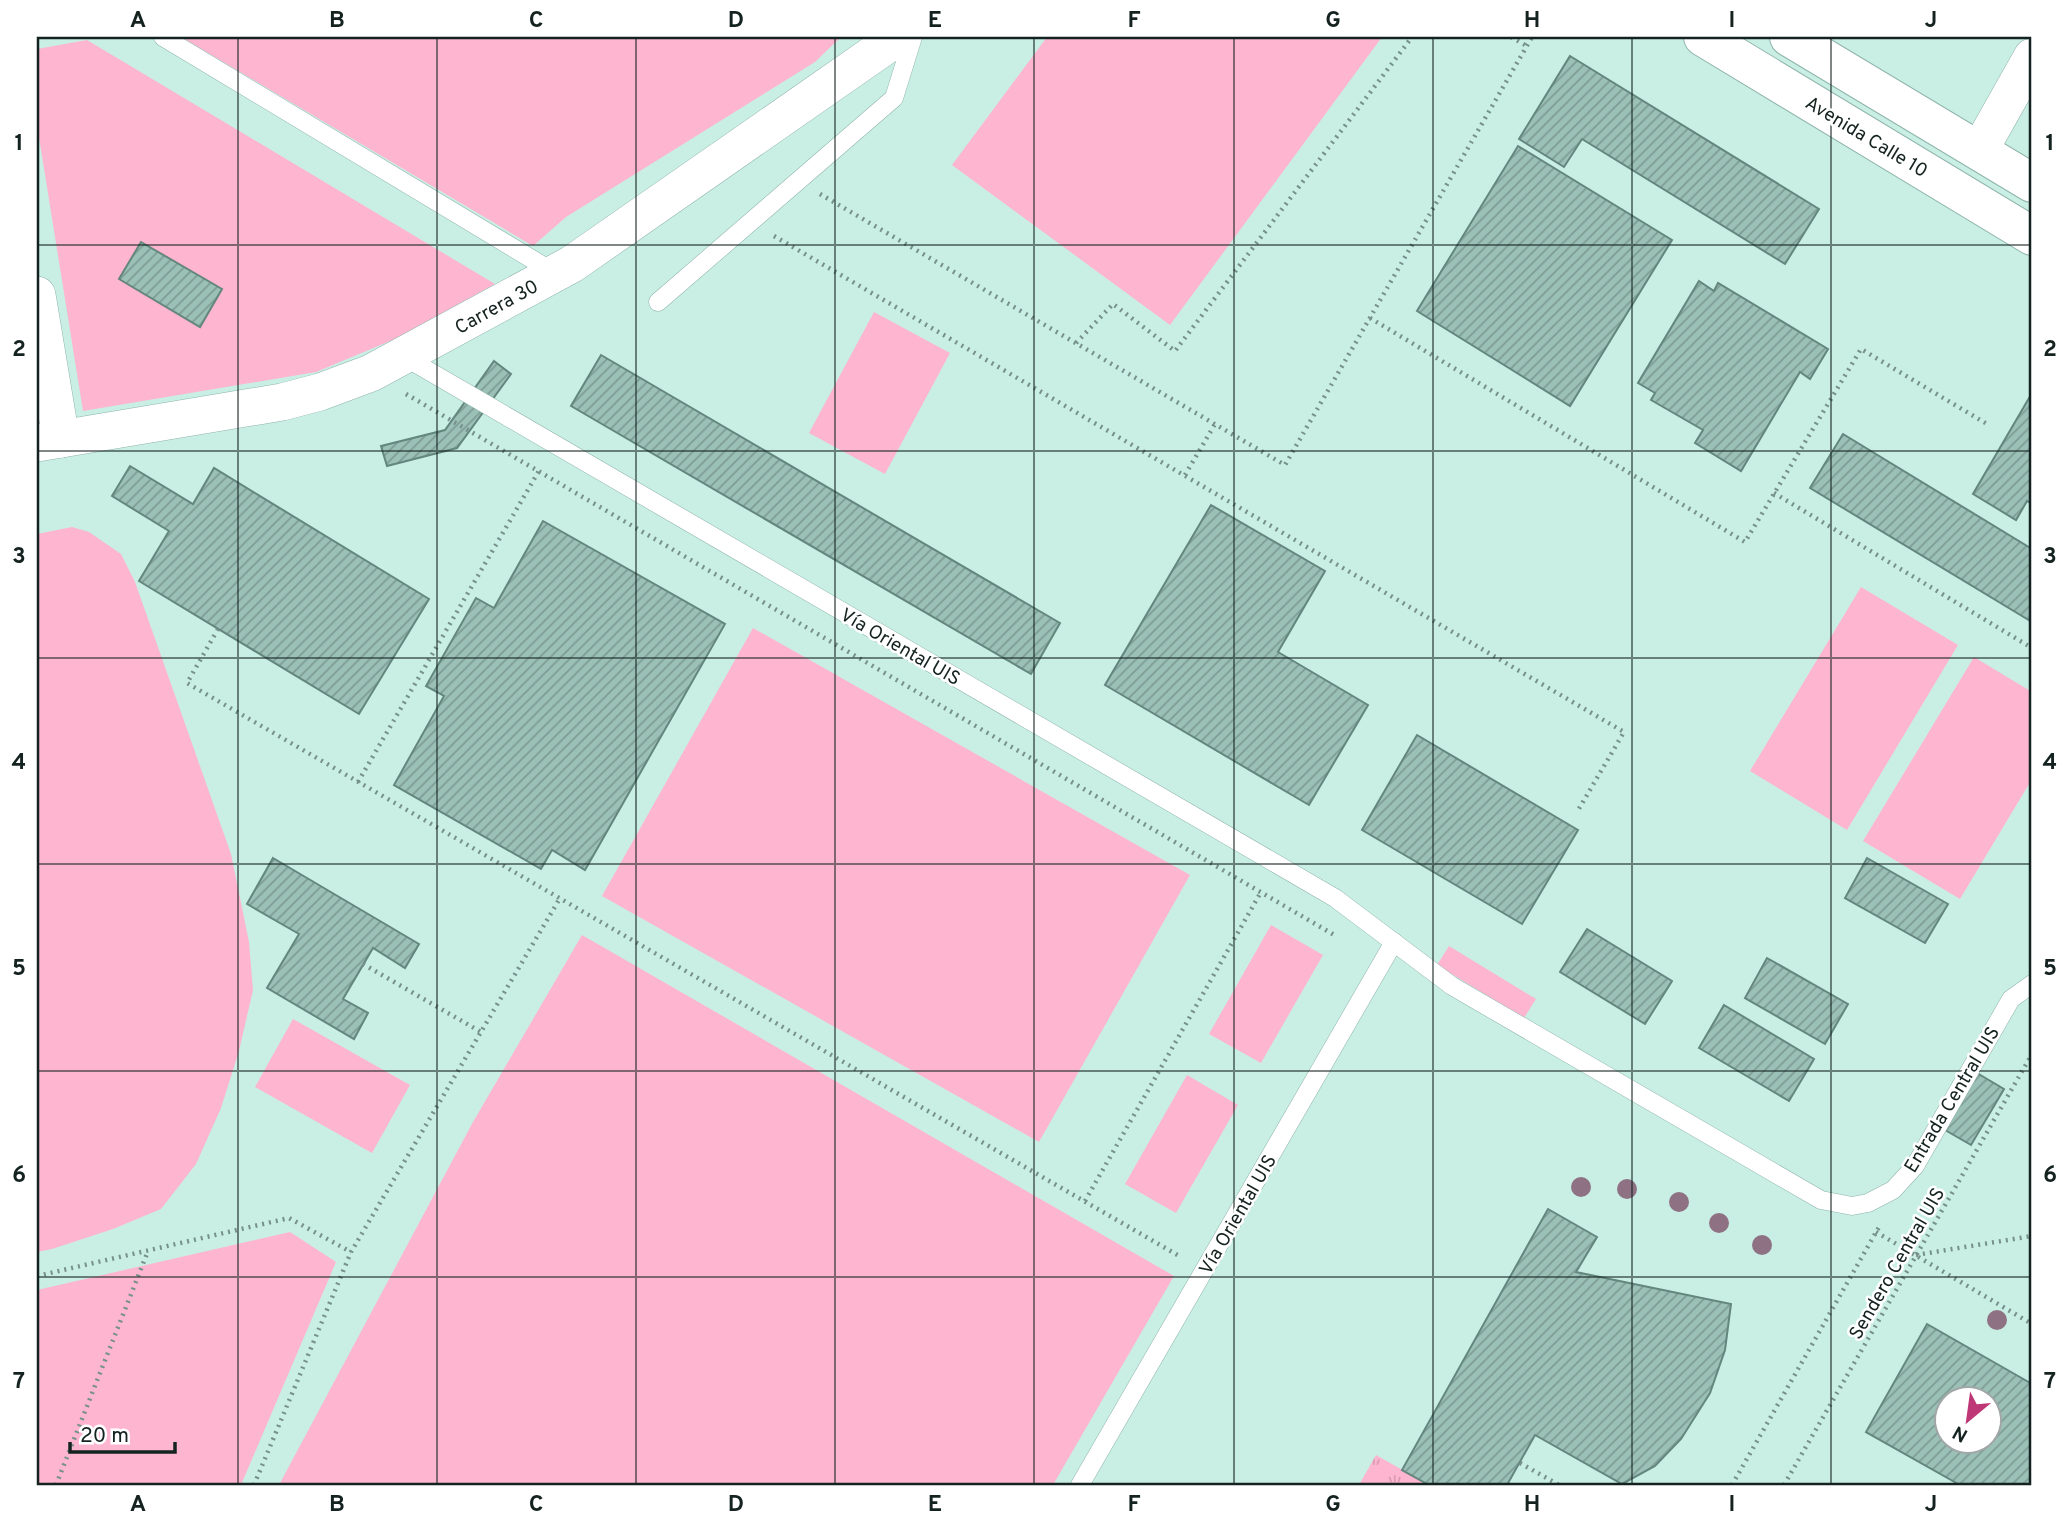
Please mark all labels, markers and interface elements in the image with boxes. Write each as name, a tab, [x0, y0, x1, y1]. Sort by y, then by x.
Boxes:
text: A	[130, 7, 146, 36]
text: B	[329, 7, 345, 36]
text: C	[529, 7, 543, 36]
text: D	[728, 7, 744, 36]
text: E	[928, 7, 942, 36]
text: F	[1127, 7, 1141, 36]
text: G	[1325, 7, 1341, 36]
text: H	[1524, 7, 1540, 36]
text: I	[1729, 7, 1735, 36]
text: J	[1925, 7, 1937, 36]
street label: Avenida Calle 10	[1800, 92, 1932, 184]
text: 1	[14, 130, 24, 159]
text: 1	[2045, 130, 2055, 159]
street label: Carrera 30	[451, 275, 543, 341]
text: 2	[12, 336, 26, 365]
text: 2	[2043, 336, 2057, 365]
text: 3	[12, 543, 26, 572]
text: 3	[2043, 543, 2057, 572]
street label: Vía Oriental UIS	[836, 604, 964, 692]
text: 4	[12, 749, 26, 778]
text: 4	[2043, 749, 2057, 778]
text: 5	[12, 955, 26, 984]
text: 5	[2043, 955, 2057, 984]
street label: Entrada Central UIS	[1900, 1022, 2006, 1178]
street label: Vía Oriental UIS	[1195, 1151, 1283, 1279]
text: 6	[12, 1162, 26, 1191]
text: 6	[2043, 1162, 2057, 1191]
street label: Sendero Central UIS	[1844, 1184, 1951, 1344]
text: 7	[13, 1368, 25, 1397]
text: 7	[2044, 1368, 2056, 1397]
north arrow	[1932, 1386, 2002, 1456]
scale bar	[70, 1410, 175, 1454]
text: N	[1949, 1419, 1973, 1447]
text: 20 m	[80, 1423, 129, 1450]
text: A	[130, 1491, 146, 1520]
text: B	[329, 1491, 345, 1520]
text: C	[529, 1491, 543, 1520]
text: D	[728, 1491, 744, 1520]
text: E	[928, 1491, 942, 1520]
text: F	[1127, 1491, 1141, 1520]
text: G	[1325, 1491, 1341, 1520]
text: H	[1524, 1491, 1540, 1520]
text: I	[1729, 1491, 1735, 1520]
text: J	[1925, 1491, 1937, 1520]

